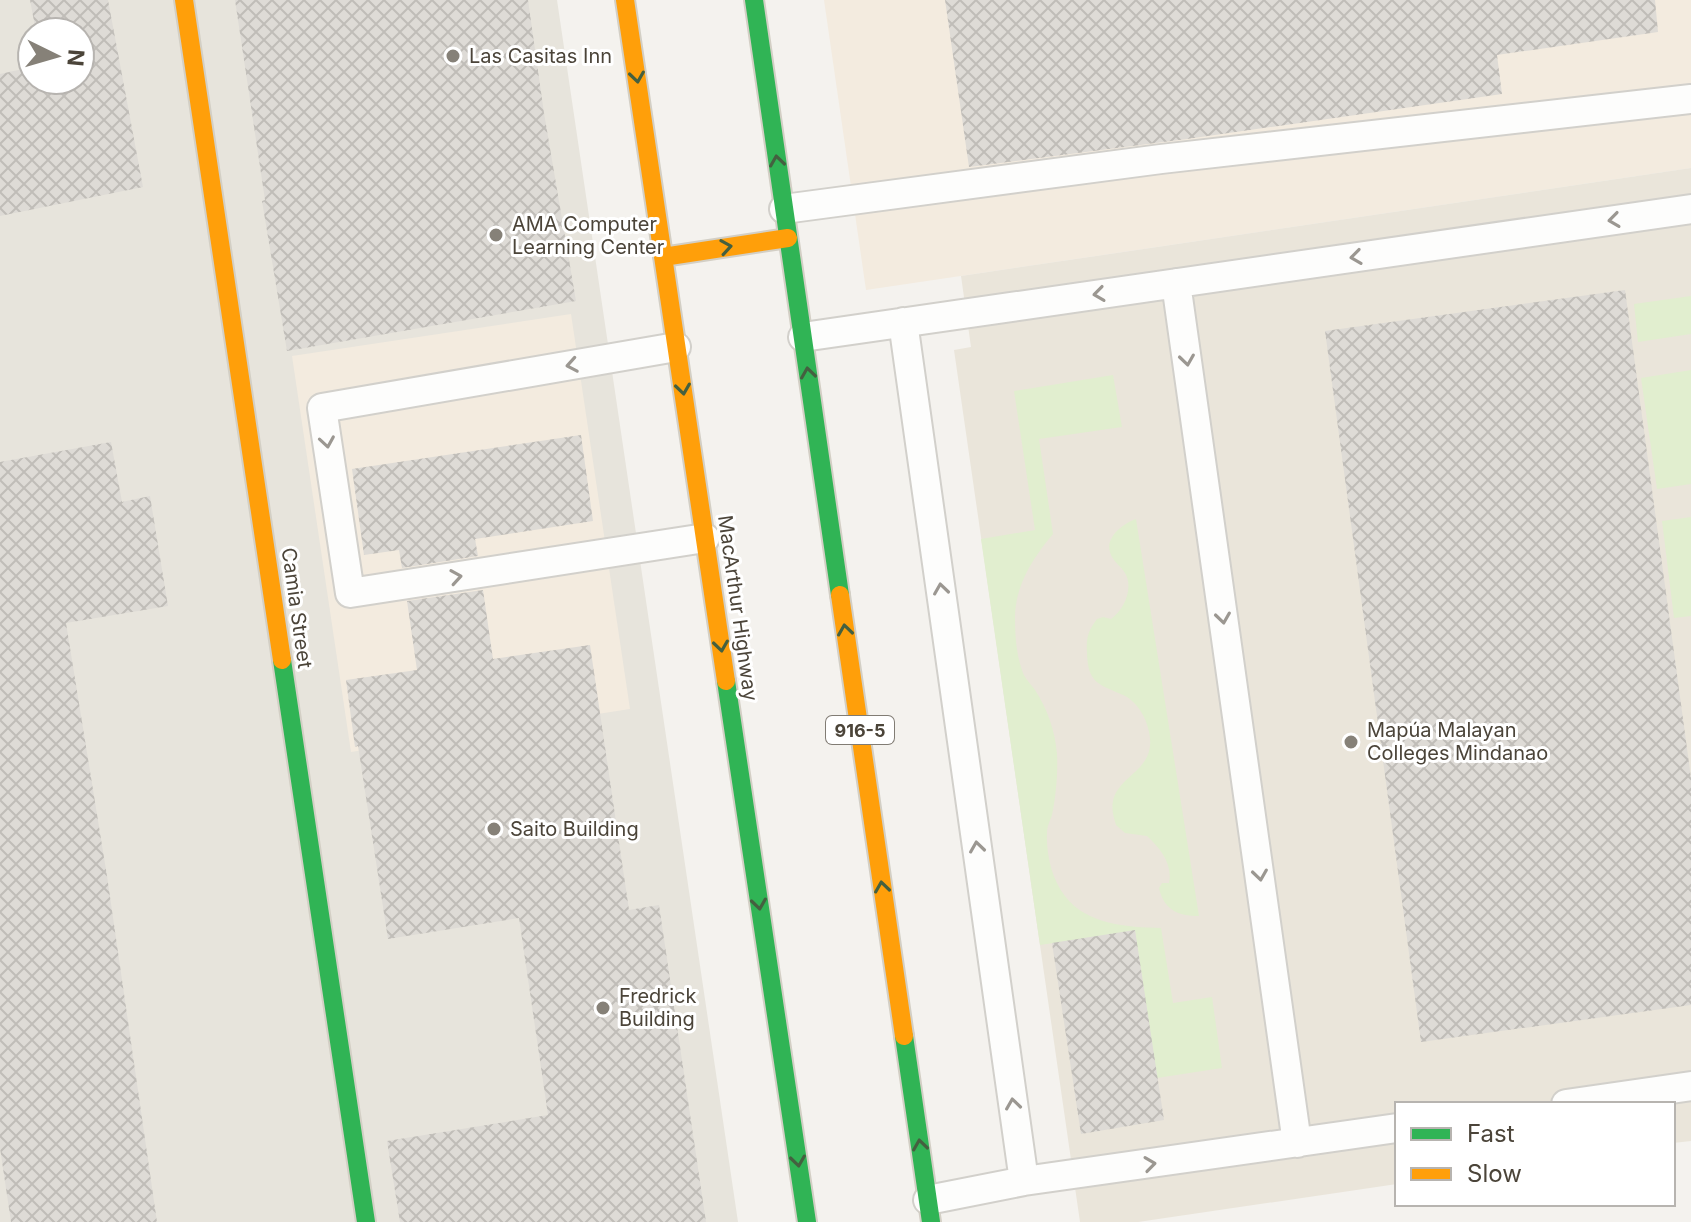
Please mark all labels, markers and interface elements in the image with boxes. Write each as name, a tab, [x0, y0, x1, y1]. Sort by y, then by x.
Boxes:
north arrow	[16, 16, 96, 96]
place label: Las Casitas Inn	[469, 44, 612, 68]
marker: Las Casitas Inn	[444, 47, 462, 65]
text: N	[62, 48, 90, 67]
one-way arrow	[628, 70, 645, 84]
one-way arrow	[769, 154, 786, 168]
one-way arrow	[1607, 211, 1621, 228]
place label: AMA Computer Learning Center	[512, 212, 665, 259]
marker: AMA Computer Learning Center	[487, 226, 505, 244]
one-way arrow	[719, 239, 733, 256]
one-way arrow	[1350, 248, 1363, 265]
one-way arrow	[1092, 285, 1106, 302]
one-way arrow	[1178, 353, 1195, 367]
one-way arrow	[565, 356, 579, 373]
one-way arrow	[800, 366, 817, 380]
one-way arrow	[674, 383, 691, 396]
one-way arrow	[318, 435, 335, 449]
street label: MacArthur Highway	[713, 514, 763, 702]
street label: Camia Street	[277, 546, 317, 670]
one-way arrow	[449, 569, 463, 586]
one-way arrow	[933, 582, 950, 596]
one-way arrow	[1214, 611, 1231, 625]
one-way arrow	[837, 623, 854, 637]
one-way arrow	[712, 640, 729, 653]
road number: 916-5	[826, 716, 894, 744]
place label: Mapúa Malayan Colleges Mindanao	[1367, 718, 1548, 765]
marker: Mapúa Malayan Colleges Mindanao	[1342, 733, 1360, 751]
place label: Saito Building	[510, 817, 639, 841]
marker: Saito Building	[485, 820, 503, 838]
one-way arrow	[969, 840, 986, 854]
one-way arrow	[1251, 869, 1268, 882]
one-way arrow	[874, 881, 891, 894]
one-way arrow	[750, 897, 767, 910]
place label: Fredrick Building	[619, 984, 696, 1031]
marker: Fredrick Building	[594, 999, 612, 1017]
one-way arrow	[1005, 1097, 1022, 1111]
legend	[1395, 1102, 1675, 1206]
text: Fast	[1467, 1119, 1515, 1148]
one-way arrow	[912, 1138, 929, 1152]
one-way arrow	[789, 1154, 806, 1168]
one-way arrow	[1143, 1156, 1157, 1173]
text: Slow	[1467, 1159, 1522, 1188]

